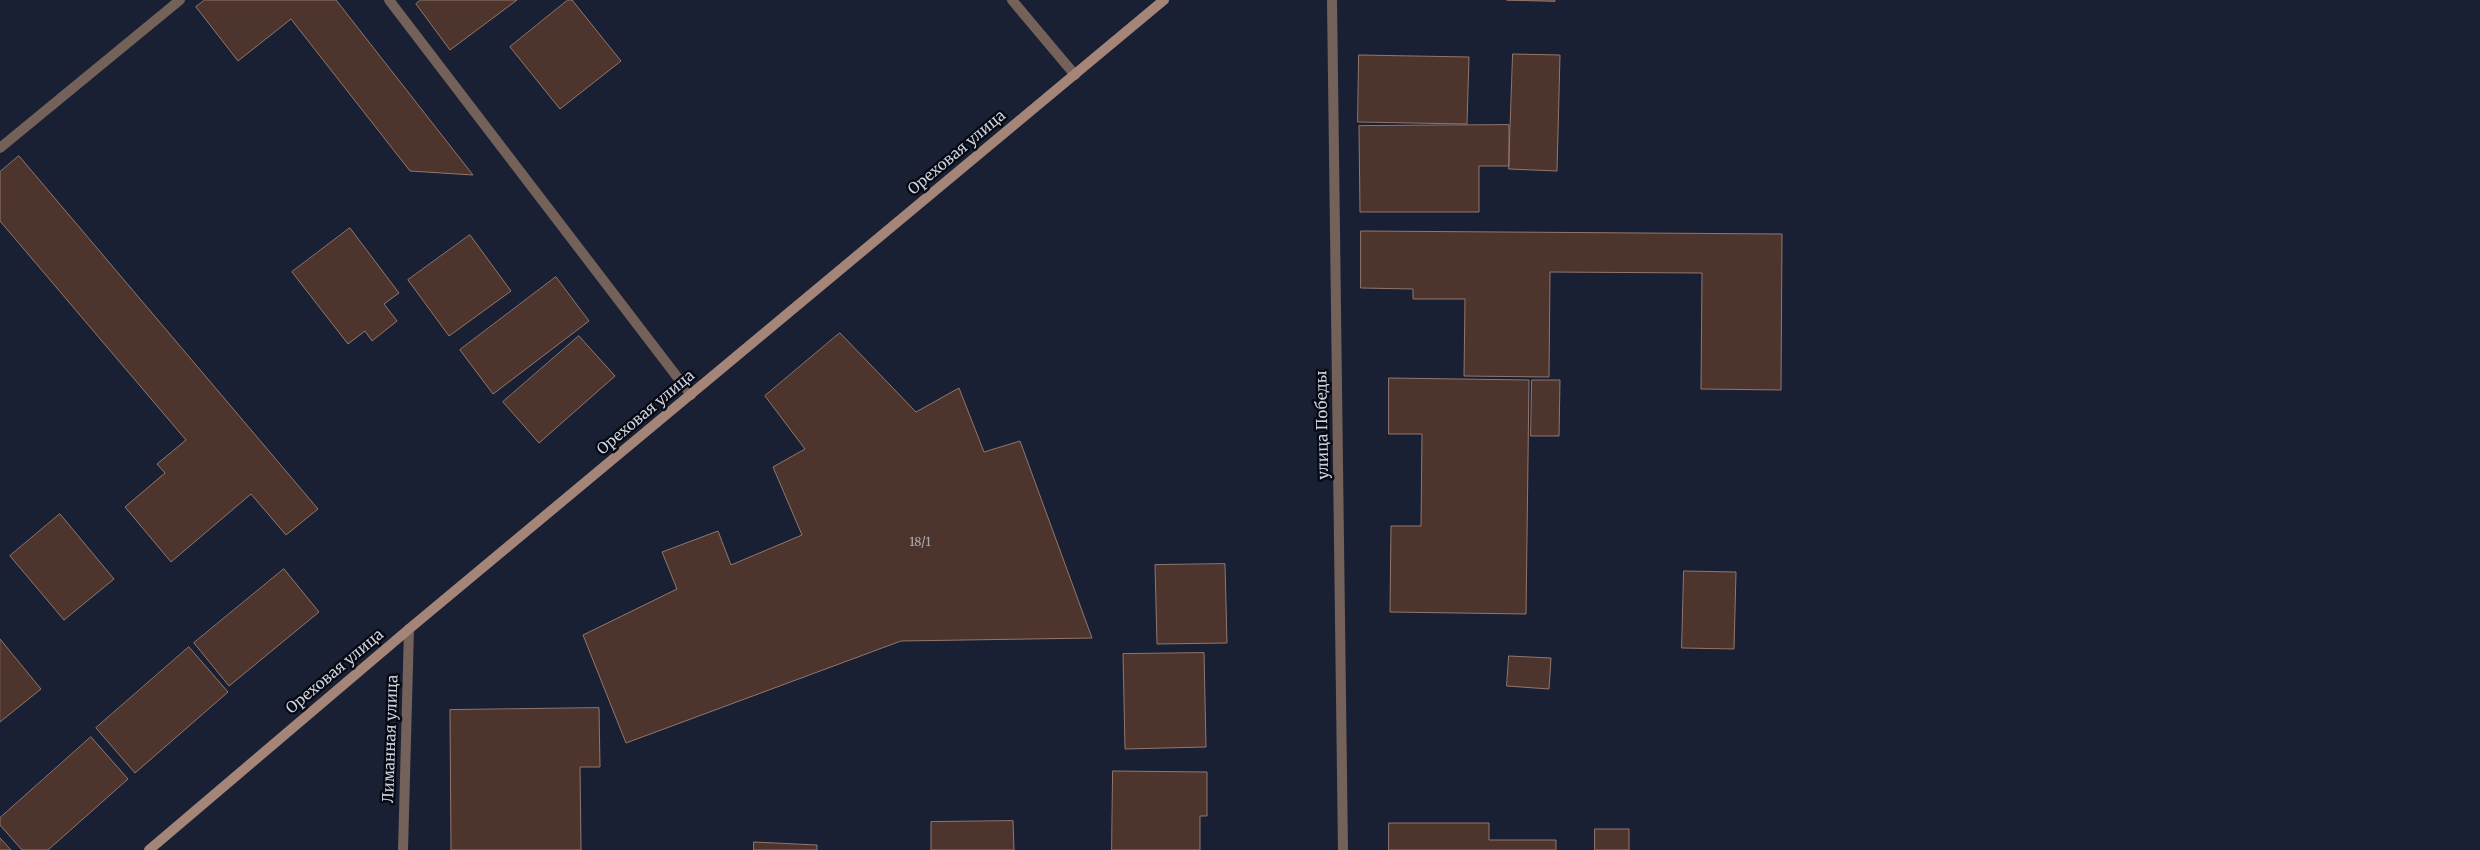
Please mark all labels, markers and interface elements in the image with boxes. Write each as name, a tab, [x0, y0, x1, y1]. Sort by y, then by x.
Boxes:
street label: Ореховая улица	[905, 107, 1009, 199]
street label: Ореховая улица	[594, 367, 698, 459]
street label: улица Победы	[1313, 370, 1333, 480]
house number: 18/1	[909, 536, 931, 550]
street label: Ореховая улица	[283, 626, 387, 718]
street label: Лиманная улица	[380, 675, 402, 803]

